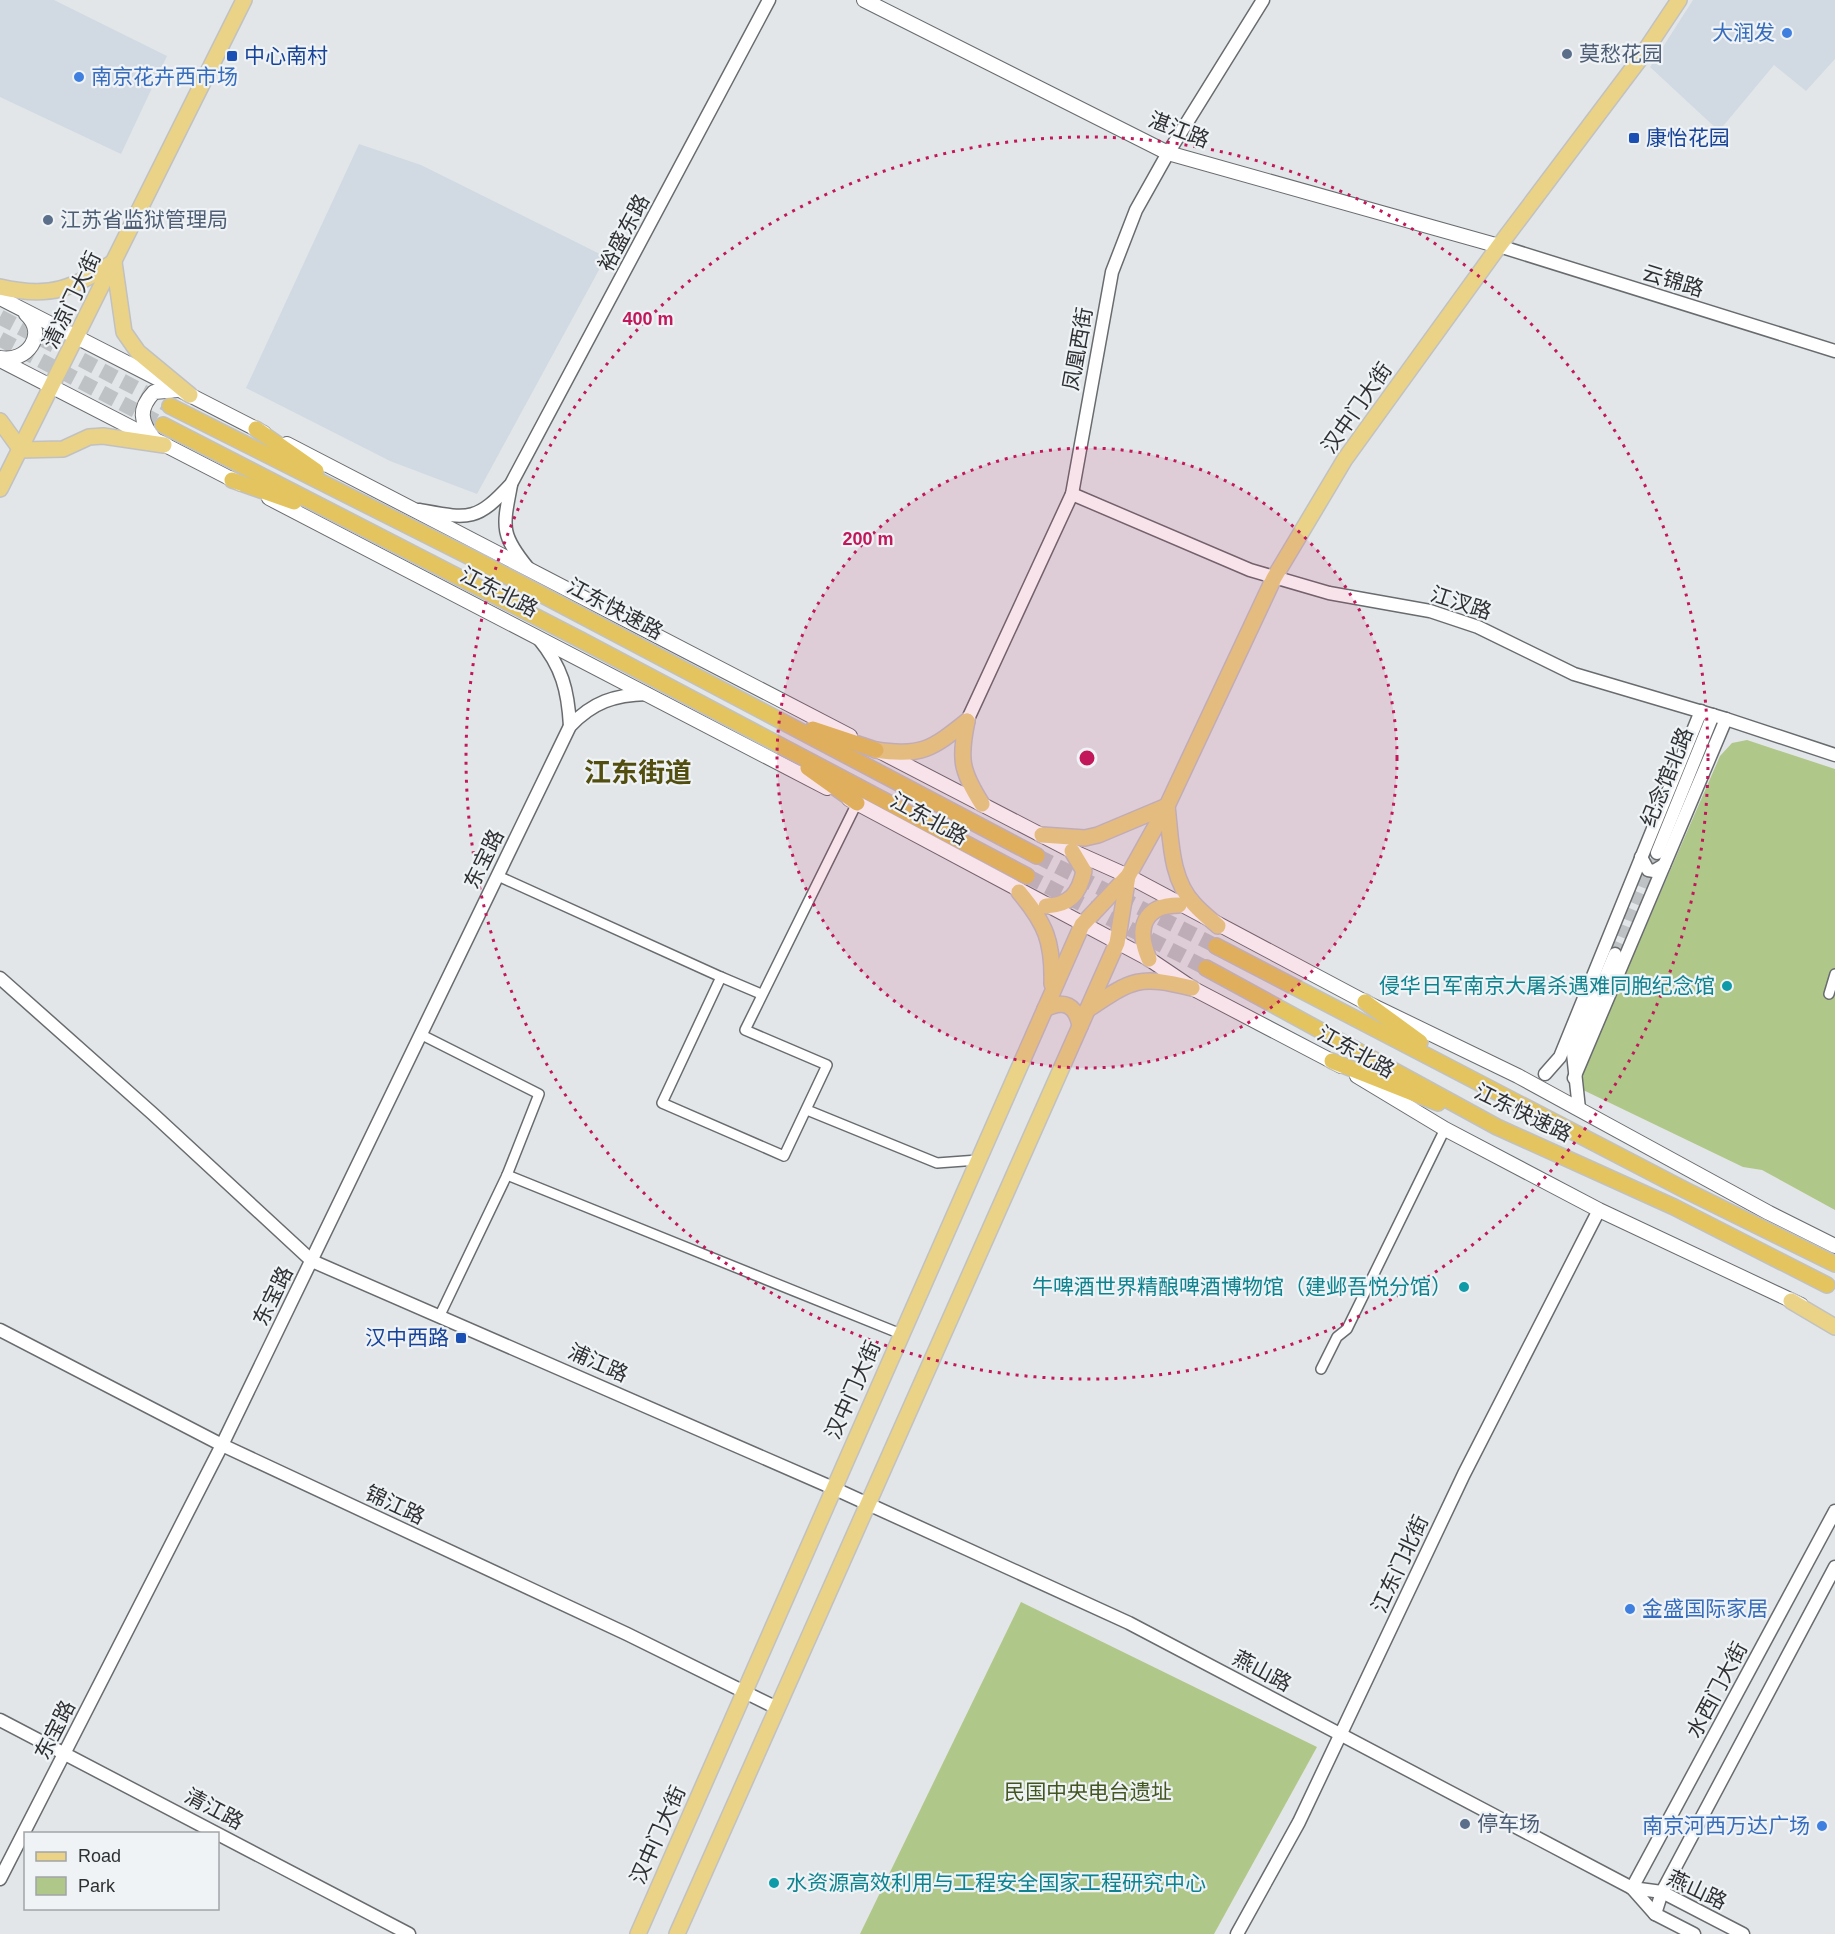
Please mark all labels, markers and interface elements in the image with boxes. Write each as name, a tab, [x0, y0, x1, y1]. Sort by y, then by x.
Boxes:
place label: 大润发	[1712, 21, 1775, 44]
marker: 大润发	[1780, 26, 1794, 40]
place label: 莫愁花园	[1579, 42, 1663, 65]
place label: 中心南村	[244, 44, 328, 67]
marker: 莫愁花园	[1560, 47, 1574, 61]
marker: 中心南村	[225, 49, 239, 63]
place label: 南京花卉西市场	[91, 65, 238, 88]
marker: 南京花卉西市场	[72, 70, 86, 84]
street label: 湛江路	[1146, 108, 1213, 152]
place label: 康怡花园	[1646, 126, 1730, 149]
marker: 康怡花园	[1627, 131, 1641, 145]
street label: 裕盛东路	[594, 190, 653, 275]
place label: 江苏省监狱管理局	[60, 208, 228, 231]
marker: 江苏省监狱管理局	[41, 213, 55, 227]
street label: 清凉门大街	[38, 248, 105, 352]
street label: 云锦路	[1640, 260, 1707, 301]
street label: 凤凰西街	[1059, 306, 1096, 392]
text: 400 m	[622, 309, 674, 329]
street label: 汉中门大街	[1317, 358, 1396, 457]
text: 200 m	[842, 529, 894, 549]
street label: 江东北路	[457, 562, 542, 621]
street label: 江东快速路	[563, 574, 667, 643]
street label: 江汊路	[1428, 582, 1495, 623]
street label: 纪念馆北路	[1636, 724, 1697, 830]
centre of rings	[1077, 748, 1097, 768]
district label: 江东街道	[584, 758, 692, 788]
street label: 江东北路	[887, 788, 972, 849]
street label: 东宝路	[459, 825, 508, 892]
place label: 侵华日军南京大屠杀遇难同胞纪念馆	[1379, 974, 1715, 997]
marker: 侵华日军南京大屠杀遇难同胞纪念馆	[1720, 979, 1734, 993]
street label: 江东北路	[1314, 1021, 1399, 1082]
street label: 江东快速路	[1471, 1079, 1575, 1146]
street label: 东宝路	[248, 1262, 297, 1329]
place label: 牛啤酒世界精酿啤酒博物馆（建邺吾悦分馆）	[1032, 1275, 1452, 1298]
marker: 牛啤酒世界精酿啤酒博物馆（建邺吾悦分馆）	[1457, 1280, 1471, 1294]
place label: 汉中西路	[365, 1326, 449, 1349]
marker: 汉中西路	[454, 1331, 468, 1345]
street label: 汉中门大街	[821, 1337, 884, 1442]
street label: 浦江路	[565, 1339, 632, 1386]
street label: 锦江路	[362, 1481, 429, 1528]
street label: 江东门北街	[1367, 1511, 1432, 1616]
place label: 金盛国际家居	[1642, 1597, 1768, 1620]
marker: 金盛国际家居	[1623, 1602, 1637, 1616]
street label: 水西门大街	[1682, 1638, 1751, 1742]
street label: 燕山路	[1229, 1646, 1295, 1696]
street label: 东宝路	[30, 1696, 79, 1763]
park label: 民国中央电台遗址	[1004, 1780, 1172, 1803]
street label: 汉中门大街	[626, 1782, 689, 1887]
street label: 清江路	[181, 1784, 247, 1834]
place label: 停车场	[1477, 1812, 1540, 1835]
place label: 南京河西万达广场	[1642, 1814, 1810, 1837]
marker: 停车场	[1458, 1817, 1472, 1831]
marker: 南京河西万达广场	[1815, 1819, 1829, 1833]
legend	[24, 1832, 219, 1910]
text: Road	[78, 1846, 121, 1866]
street label: 燕山路	[1664, 1866, 1731, 1913]
place label: 水资源高效利用与工程安全国家工程研究中心	[786, 1871, 1206, 1894]
text: Park	[78, 1876, 116, 1896]
marker: 水资源高效利用与工程安全国家工程研究中心	[767, 1876, 781, 1890]

